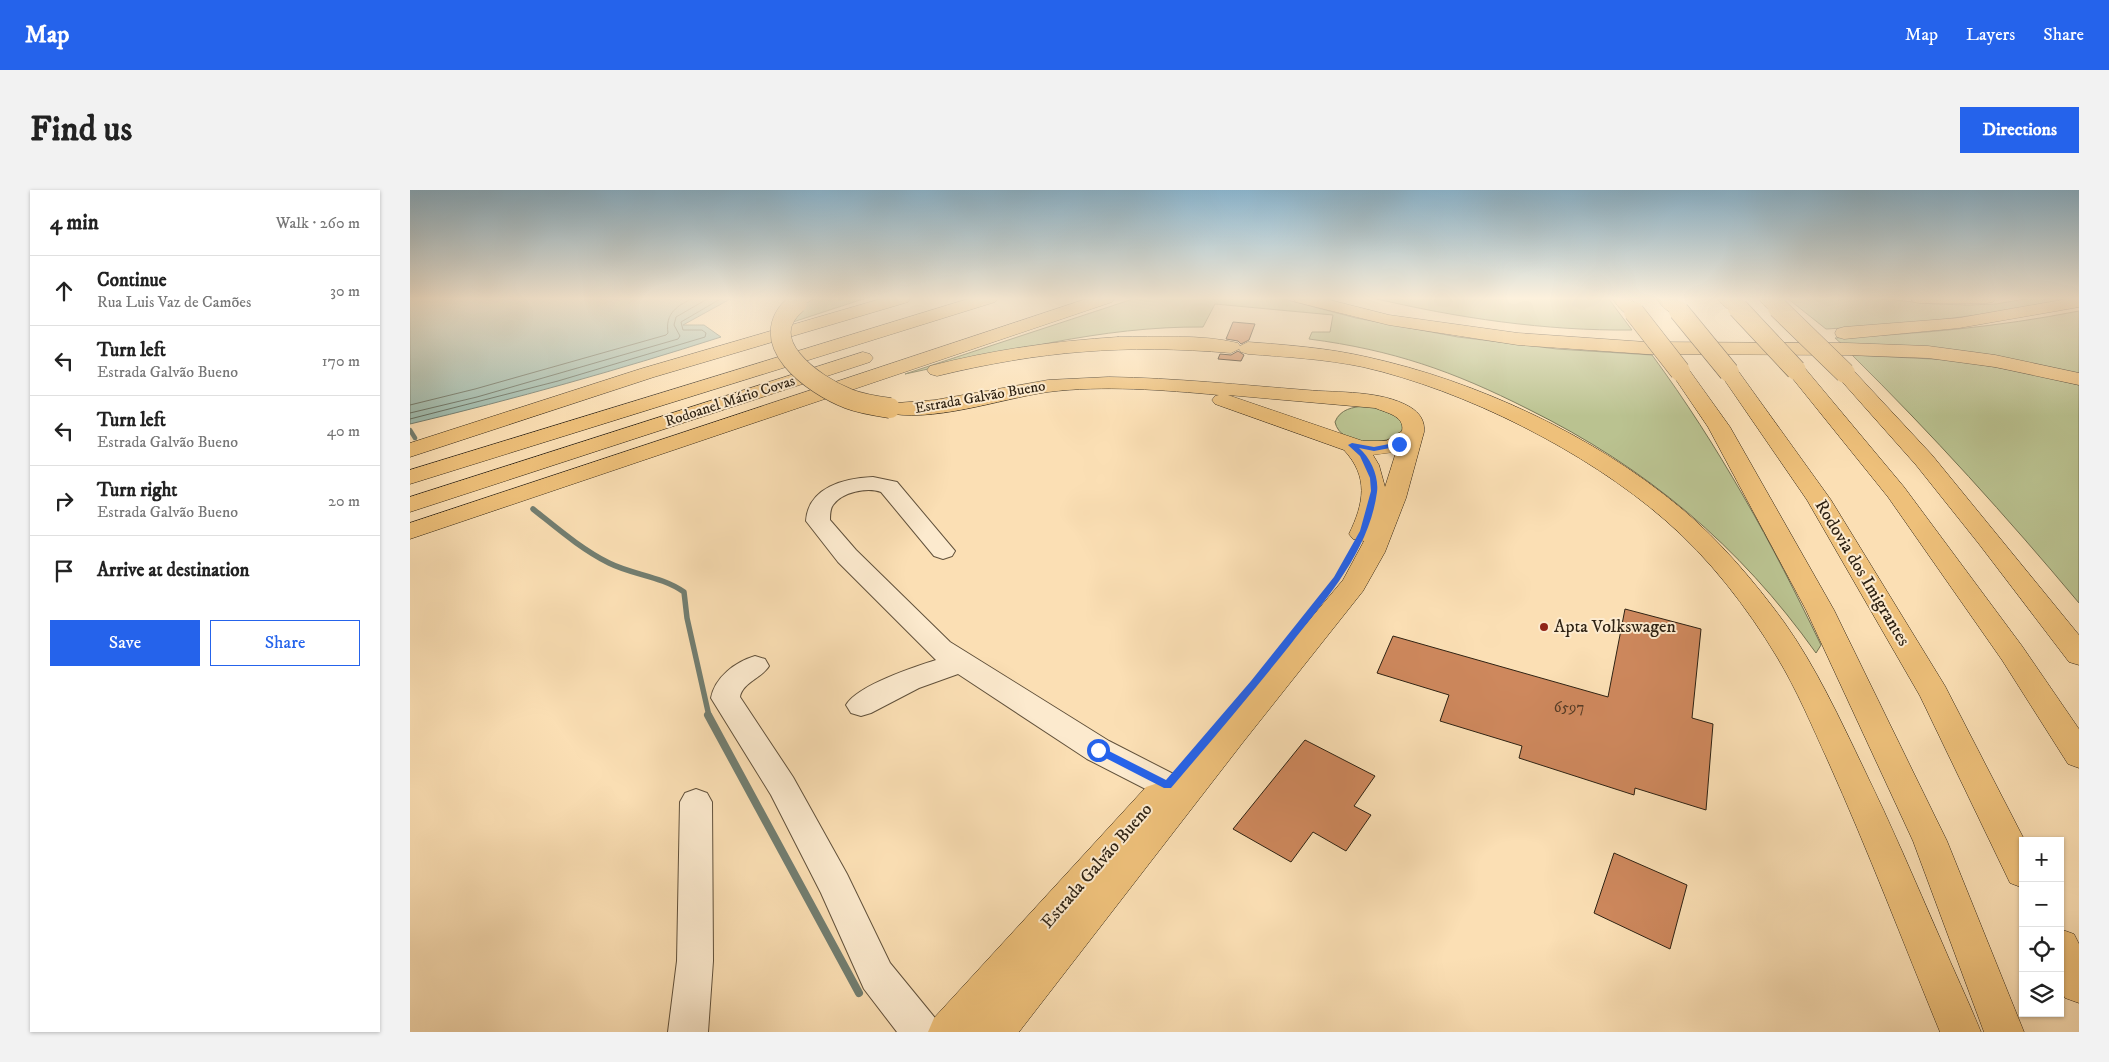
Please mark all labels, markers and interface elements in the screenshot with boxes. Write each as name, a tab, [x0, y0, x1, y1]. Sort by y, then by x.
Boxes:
text: Map	[25, 20, 69, 50]
text: Map	[1905, 24, 1938, 46]
text: Layers	[1966, 24, 2015, 46]
text: Share	[2043, 24, 2084, 46]
button: Directions	[1960, 107, 2079, 153]
text: Find us	[30, 108, 132, 152]
text: 4 min	[50, 210, 99, 236]
text: Walk · 260 m	[276, 213, 360, 233]
text: Continue	[97, 269, 167, 292]
icon: ahead	[50, 277, 78, 305]
text: 30 m	[330, 281, 360, 301]
text: Rua Luis Vaz de Camões	[97, 292, 251, 312]
text: Turn left	[97, 339, 166, 362]
icon: left	[50, 347, 78, 375]
text: 170 m	[322, 351, 360, 371]
text: Estrada Galvão Bueno	[97, 362, 238, 382]
street label: Rodoanel Mário Covas	[663, 371, 797, 431]
street label: Estrada Galvão Bueno	[913, 376, 1047, 418]
text: Turn left	[97, 409, 166, 432]
icon: left	[50, 417, 78, 445]
text: 40 m	[327, 421, 360, 441]
text: Estrada Galvão Bueno	[97, 432, 238, 452]
route end	[1388, 433, 1411, 456]
text: Turn right	[97, 479, 177, 502]
icon: right	[50, 487, 78, 515]
text: 20 m	[328, 491, 360, 511]
street label: Rodovia dos Imigrantes	[1809, 496, 1915, 650]
text: Estrada Galvão Bueno	[97, 502, 238, 522]
icon: arrive	[50, 557, 78, 585]
text: Arrive at destination	[97, 559, 249, 582]
place label: Apta Volkswagen	[1554, 616, 1677, 638]
button: Save	[50, 620, 200, 666]
button: Share	[210, 620, 360, 666]
marker: Apta Volkswagen	[1538, 621, 1550, 633]
house number: 6597	[1554, 698, 1584, 717]
route start	[1087, 739, 1110, 762]
street label: Estrada Galvão Bueno	[1037, 799, 1158, 933]
map controls	[2019, 837, 2064, 1017]
button: +	[2019, 837, 2064, 882]
button: −	[2019, 882, 2064, 927]
button: locate	[2019, 927, 2064, 972]
button: layers	[2019, 972, 2064, 1017]

